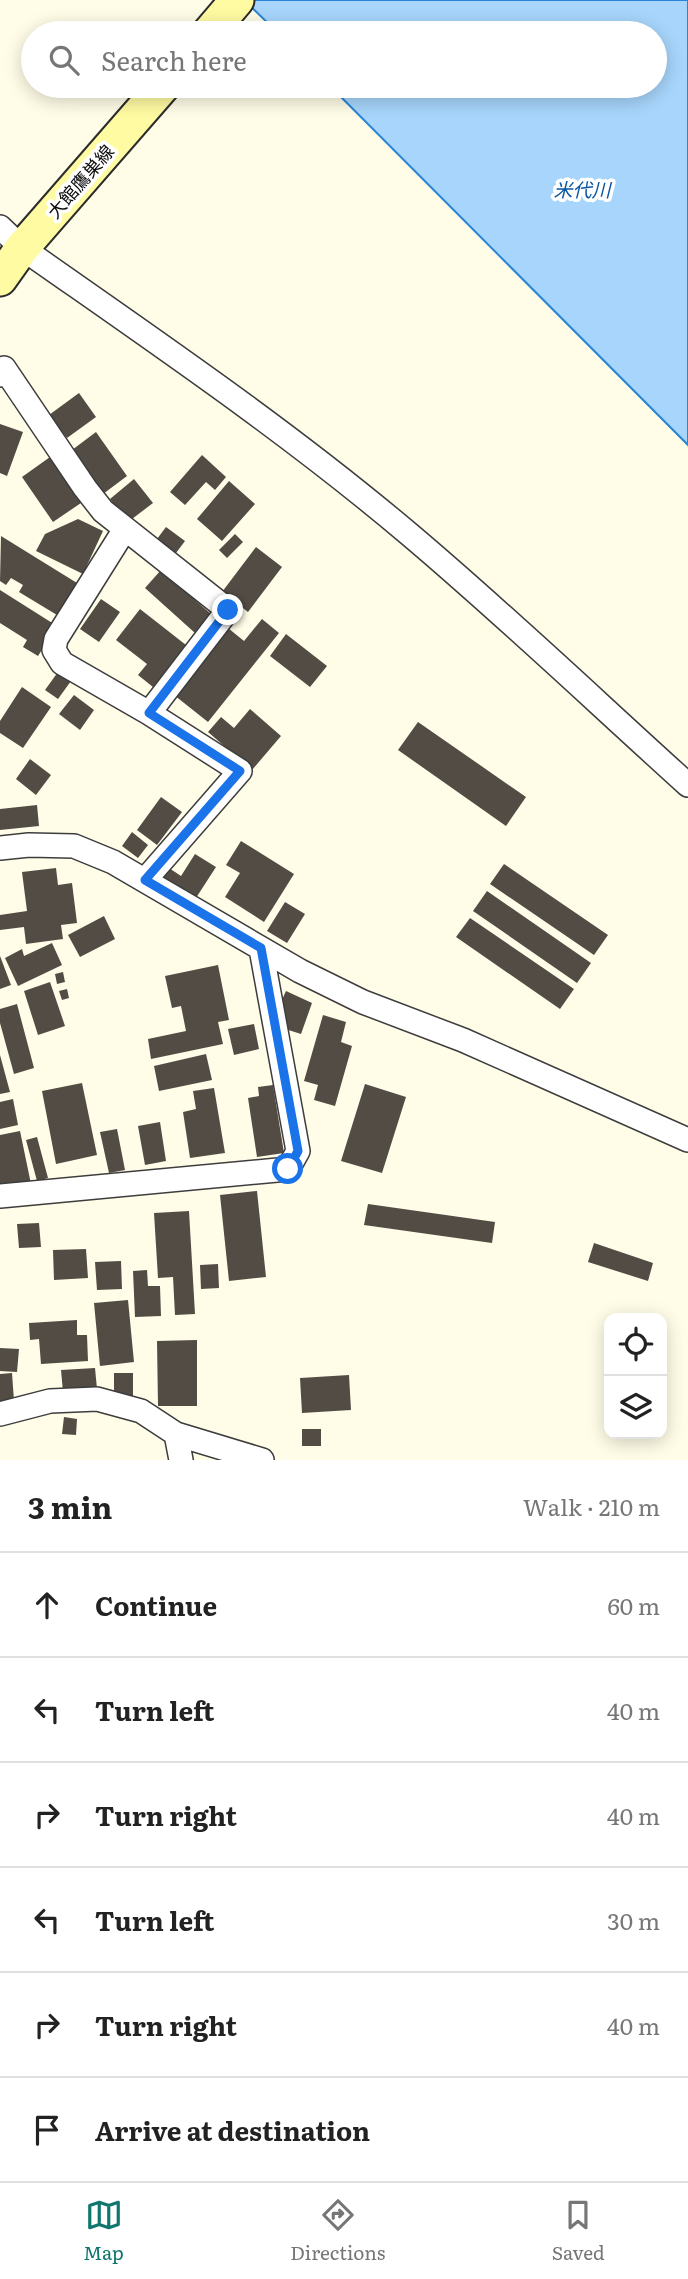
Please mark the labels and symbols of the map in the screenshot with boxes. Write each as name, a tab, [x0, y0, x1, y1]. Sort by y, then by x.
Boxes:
street label: 大館鷹巣線	[40, 138, 120, 224]
water label: 米代川	[553, 175, 612, 203]
route end	[212, 594, 243, 625]
route start	[272, 1153, 303, 1184]

